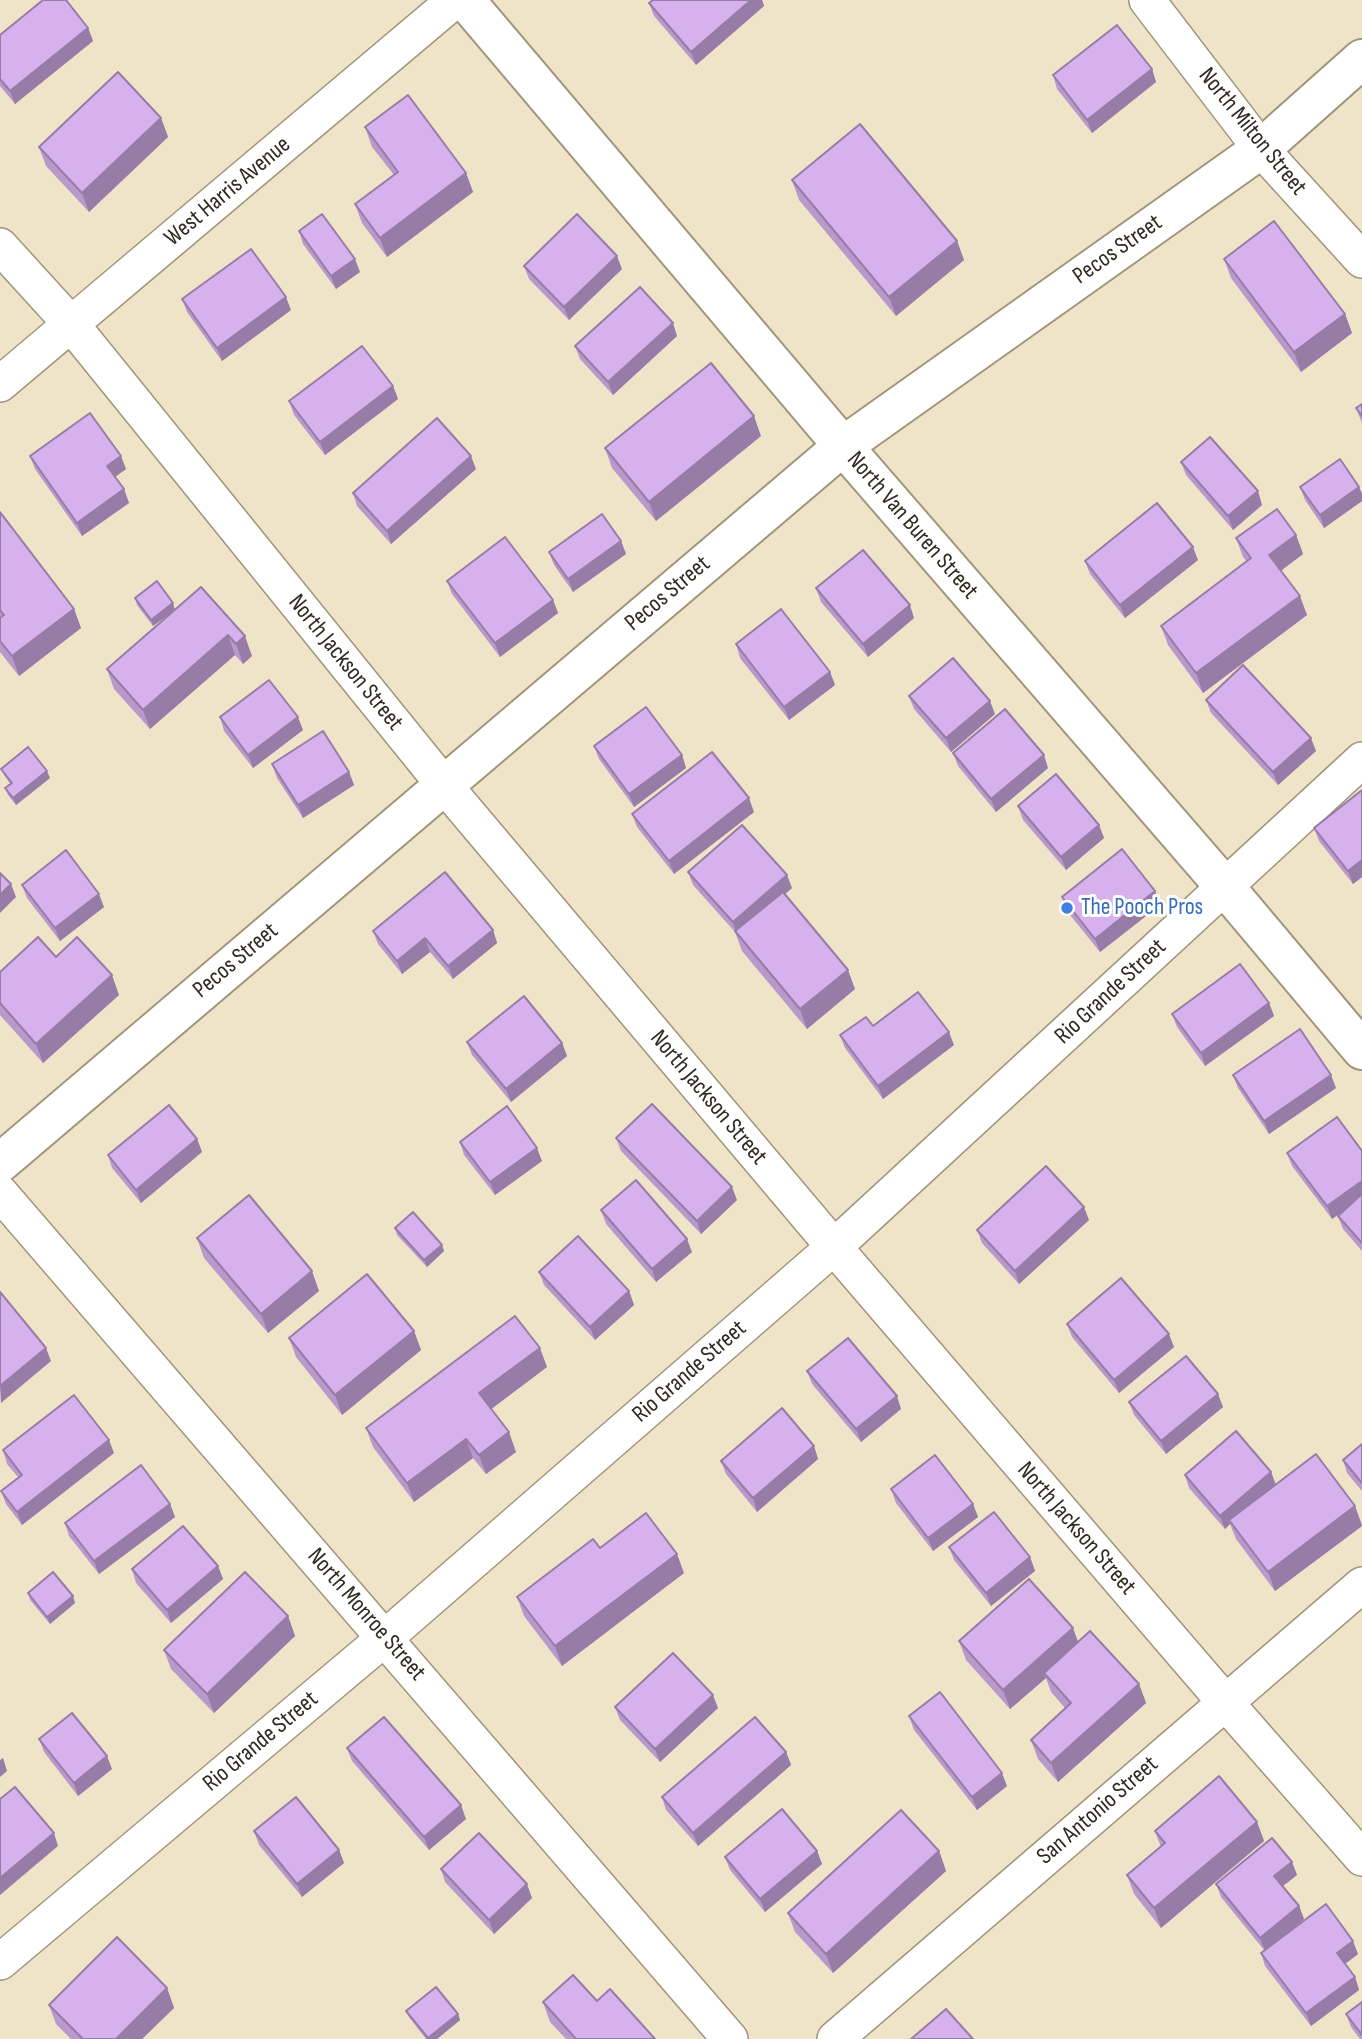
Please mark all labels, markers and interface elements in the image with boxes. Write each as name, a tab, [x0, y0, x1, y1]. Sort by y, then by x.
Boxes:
street label: North Milton Street	[1192, 62, 1312, 202]
street label: West Harris Avenue	[159, 131, 297, 253]
street label: Pecos Street	[1068, 209, 1168, 291]
street label: North Van Buren Street	[840, 446, 984, 606]
street label: Pecos Street	[620, 550, 716, 638]
street label: North Jackson Street	[281, 589, 409, 737]
place label: The Pooch Pros	[1081, 894, 1203, 922]
marker: The Pooch Pros	[1059, 900, 1075, 916]
street label: Pecos Street	[188, 917, 284, 1005]
street label: Rio Grande Street	[1049, 933, 1173, 1051]
street label: North Jackson Street	[643, 1025, 773, 1171]
street label: Rio Grande Street	[627, 1315, 753, 1429]
street label: North Jackson Street	[1010, 1457, 1142, 1601]
street label: North Monroe Street	[301, 1543, 431, 1687]
street label: Rio Grande Street	[198, 1685, 324, 1799]
street label: San Antonio Street	[1032, 1751, 1164, 1871]

